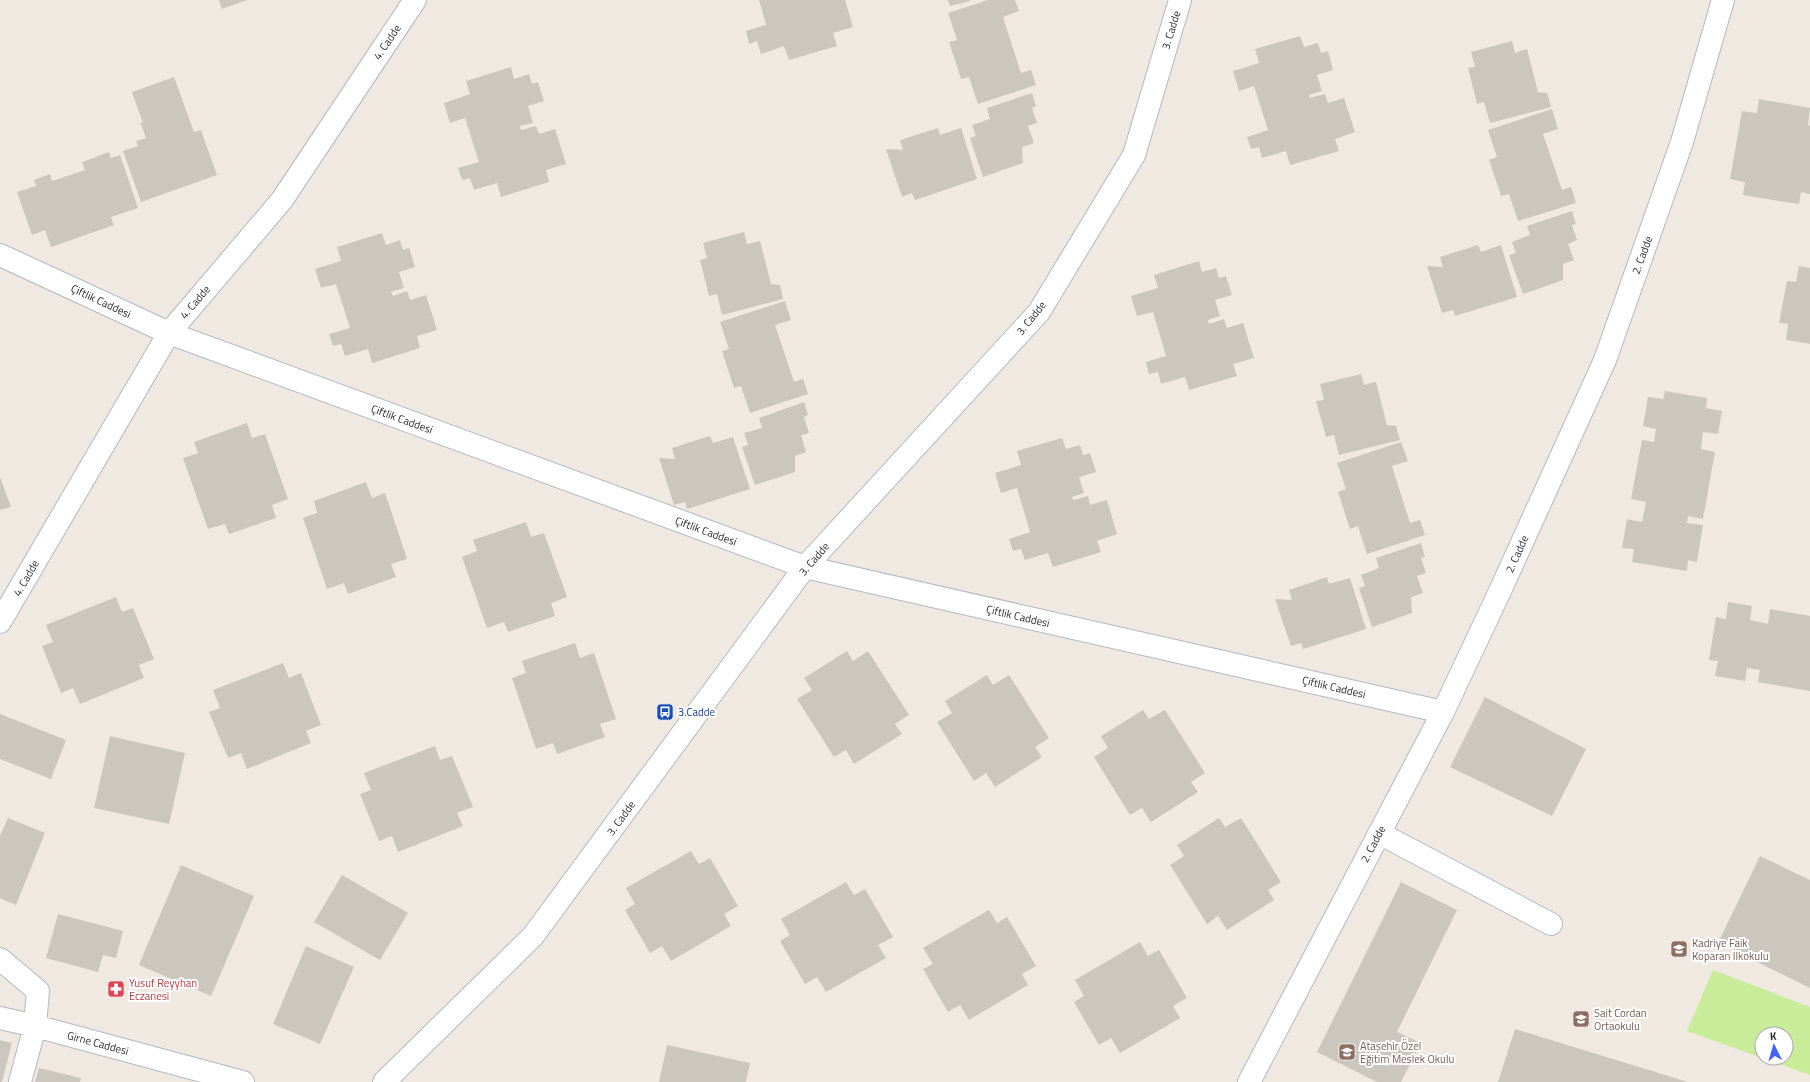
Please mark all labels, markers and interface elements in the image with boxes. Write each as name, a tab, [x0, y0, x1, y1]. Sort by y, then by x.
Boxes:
street label: 3. Cadde	[1158, 8, 1185, 51]
street label: 4. Cadde	[369, 21, 405, 63]
street label: 2. Cadde	[1628, 233, 1656, 276]
street label: Çiftlik Caddesi	[68, 280, 134, 322]
street label: 4. Cadde	[176, 281, 214, 322]
street label: 3. Cadde	[1012, 297, 1050, 338]
street label: Çiftlik Caddesi	[369, 400, 435, 438]
street label: Çiftlik Caddesi	[673, 512, 739, 550]
street label: 2. Cadde	[1502, 532, 1533, 575]
street label: 3. Cadde	[795, 538, 833, 579]
street label: 4. Cadde	[9, 556, 43, 599]
street label: Çiftlik Caddesi	[985, 601, 1051, 631]
street label: Çiftlik Caddesi	[1301, 672, 1367, 702]
bus stop icon: 3.Cadde	[655, 702, 675, 722]
place label: 3.Cadde	[678, 704, 716, 720]
street label: 3. Cadde	[603, 797, 639, 839]
street label: 2. Cadde	[1357, 822, 1390, 865]
place label: Kadriye Faik Koparan İlkokulu	[1692, 935, 1769, 964]
school or university icon: Kadriye Faik Koparan İlkokulu	[1669, 939, 1689, 959]
place label: Yusuf Reyyhan Eczanesi	[129, 975, 197, 1004]
pharmacy icon: Yusuf Reyyhan Eczanesi	[106, 979, 126, 999]
place label: Sait Cordan Ortaokulu	[1594, 1005, 1647, 1034]
school or university icon: Sait Cordan Ortaokulu	[1571, 1009, 1591, 1029]
north arrow	[1754, 1026, 1794, 1066]
street label: Girne Caddesi	[65, 1027, 131, 1059]
text: K	[1769, 1028, 1778, 1044]
place label: Ataşehir Özel Eğitim Meslek Okulu	[1360, 1038, 1454, 1067]
school or university icon: Ataşehir Özel Eğitim Meslek Okulu	[1337, 1042, 1357, 1062]

